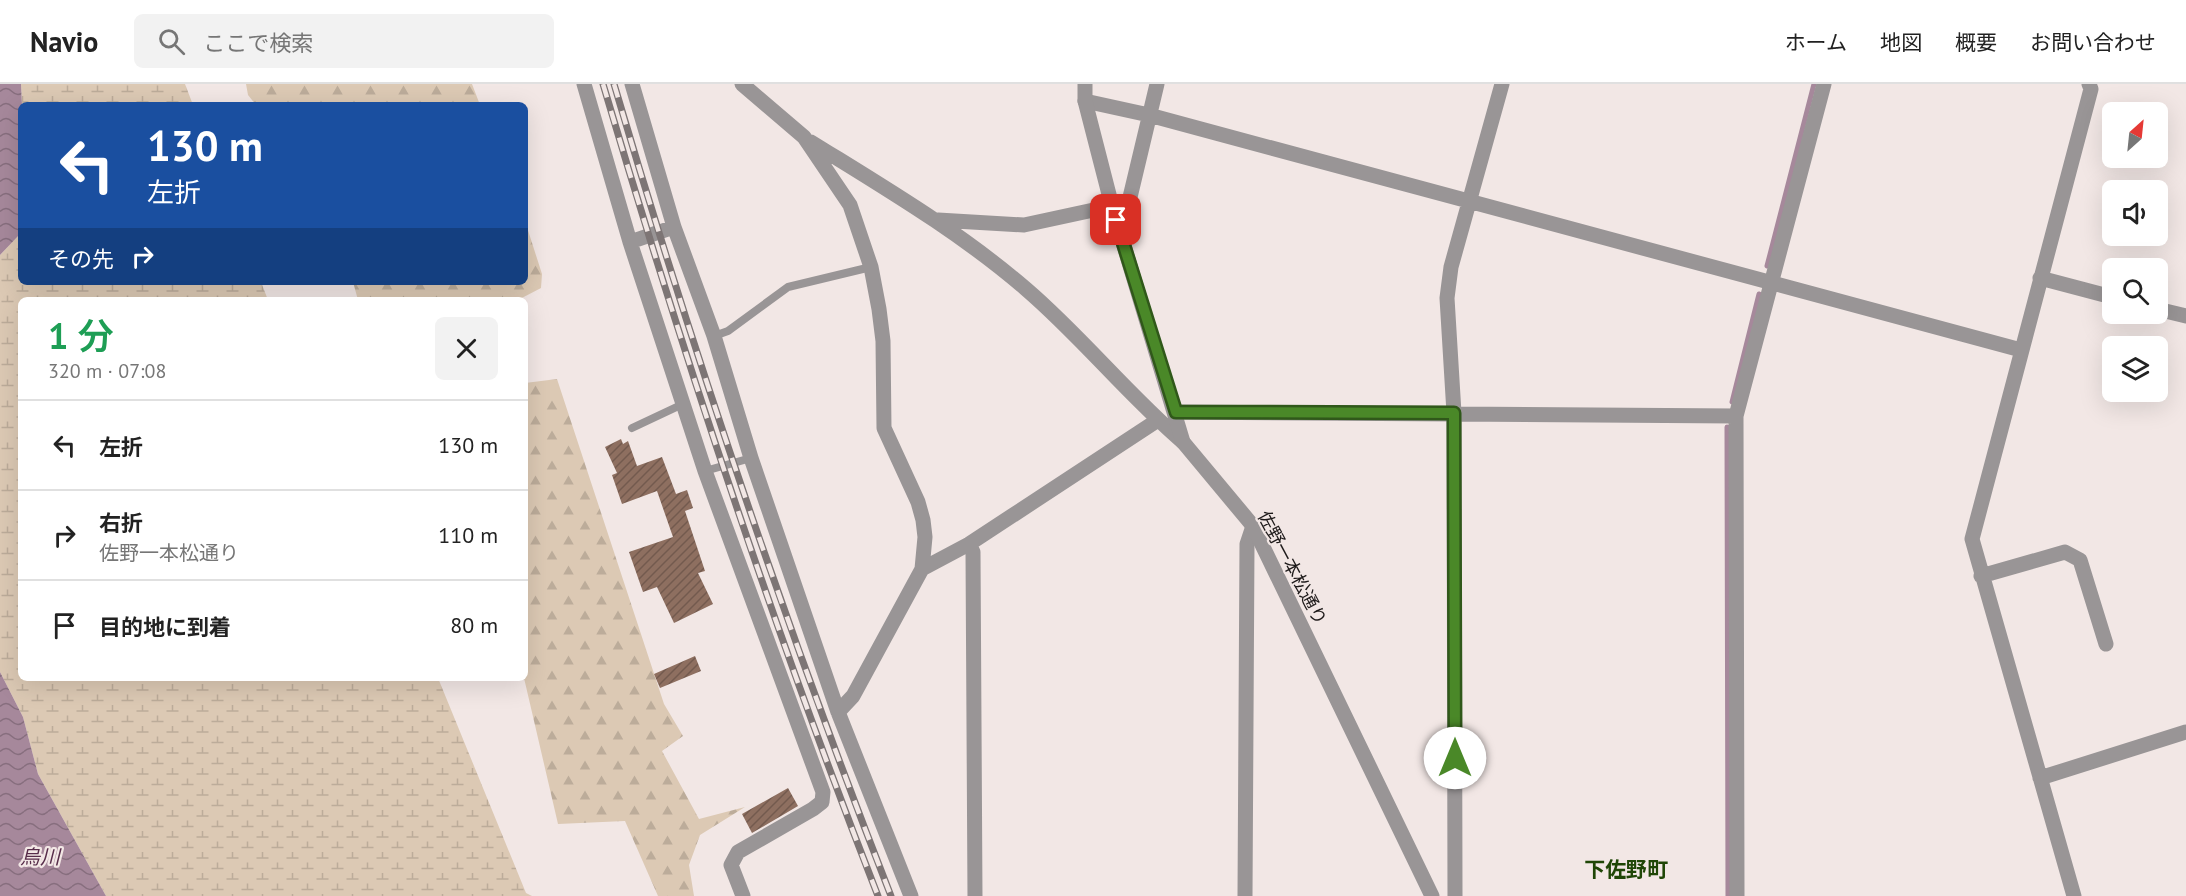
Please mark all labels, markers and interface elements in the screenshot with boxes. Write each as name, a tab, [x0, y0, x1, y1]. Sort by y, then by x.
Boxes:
search box	[134, 14, 554, 68]
text: Navio	[30, 23, 98, 60]
icon: search	[155, 25, 188, 58]
text: ここで検索	[203, 29, 313, 57]
text: ホーム	[1785, 29, 1847, 56]
text: 地図	[1880, 29, 1922, 56]
text: 概要	[1955, 29, 1997, 56]
text: お問い合わせ	[2030, 29, 2156, 56]
north arrow	[2102, 102, 2168, 168]
map controls	[2102, 102, 2168, 402]
text: 130 m	[147, 118, 263, 173]
icon: left	[48, 126, 126, 204]
text: 左折	[147, 175, 201, 209]
button: sound	[2102, 180, 2168, 246]
pin	[1090, 194, 1141, 245]
icon: arrive	[1099, 203, 1132, 236]
icon: right	[126, 240, 159, 273]
text: その先	[48, 245, 114, 273]
button: search	[2102, 258, 2168, 324]
text: 1 分	[48, 312, 114, 359]
button: close	[435, 317, 498, 380]
button: layers	[2102, 336, 2168, 402]
text: 320 m · 07:08	[48, 358, 166, 384]
icon: left	[48, 429, 81, 462]
text: 130 m	[438, 431, 498, 459]
text: 左折	[99, 433, 143, 461]
street label: 佐野一本松通り	[1253, 507, 1332, 629]
text: 右折	[99, 509, 143, 537]
icon: right	[48, 519, 81, 552]
text: 110 m	[438, 521, 498, 549]
text: 佐野一本松通り	[99, 540, 239, 566]
icon: arrive	[48, 609, 81, 642]
text: 80 m	[450, 611, 498, 639]
text: 目的地に到着	[99, 613, 231, 641]
position arrow	[1423, 726, 1487, 790]
water label: 烏川	[20, 844, 62, 870]
district label: 下佐野町	[1584, 856, 1668, 883]

